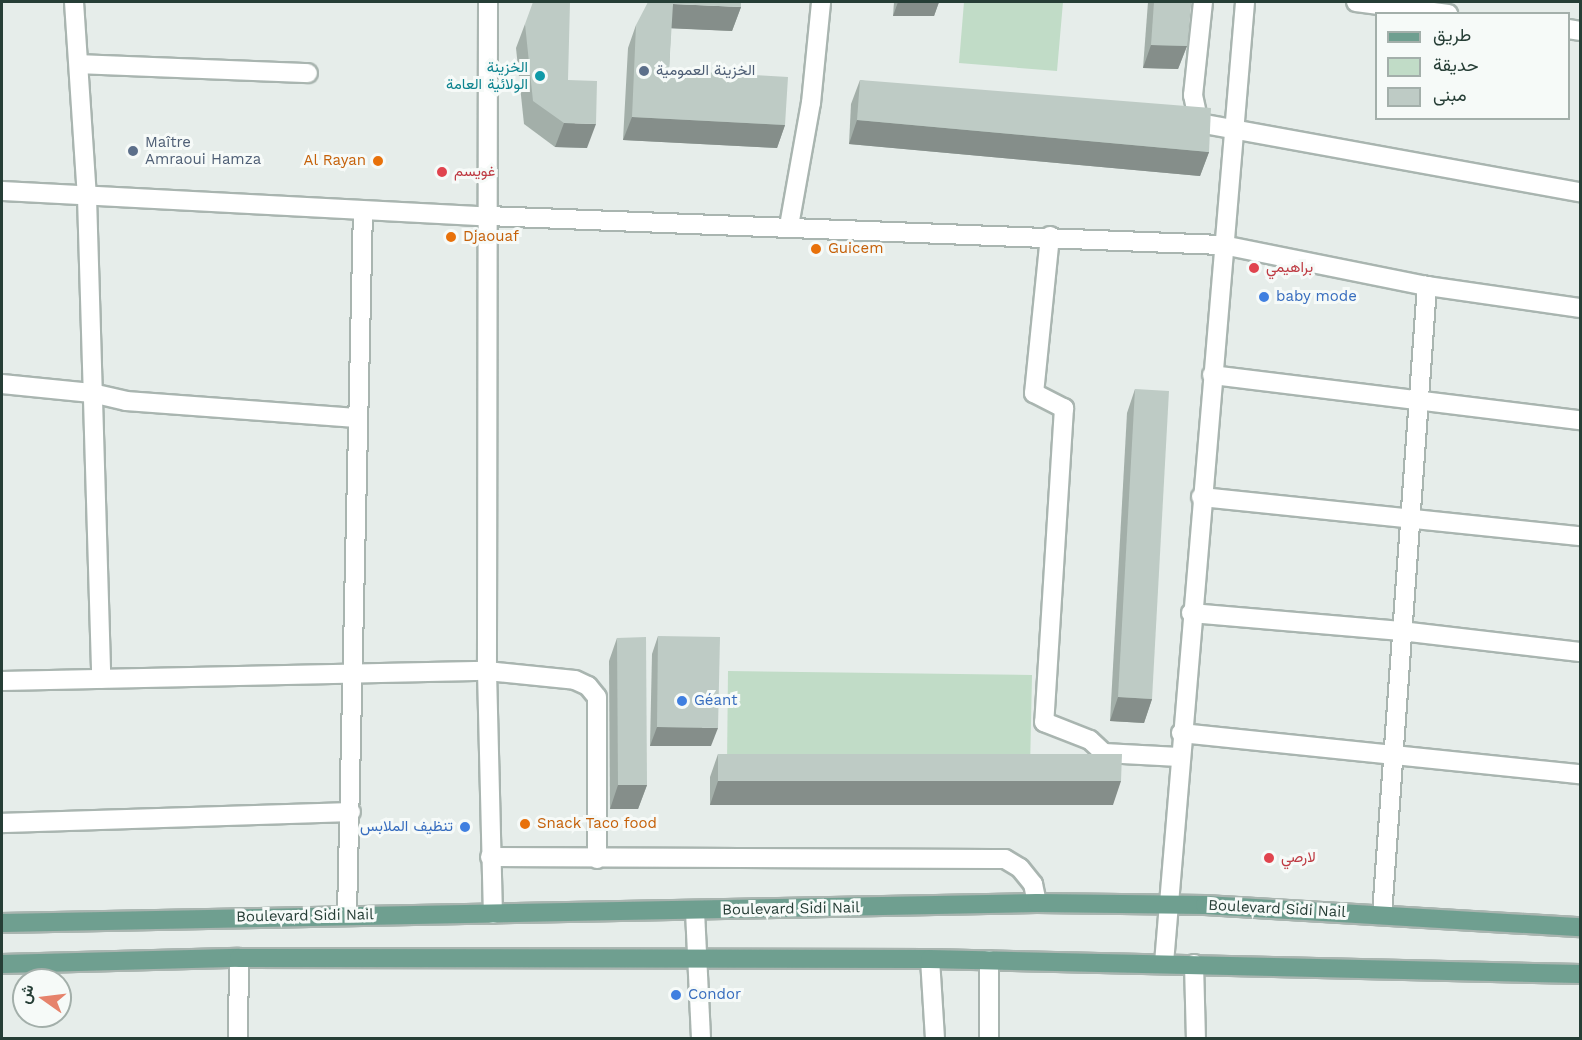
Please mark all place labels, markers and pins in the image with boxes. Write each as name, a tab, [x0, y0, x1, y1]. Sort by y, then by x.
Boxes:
place label: الخزينة الولائية العامة	[446, 58, 528, 93]
place label: الخزينة العمومية	[656, 62, 755, 80]
marker: الخزينة العمومية	[637, 64, 651, 78]
marker: الخزينة الولائية العامة	[533, 69, 547, 83]
place label: Maître Amraoui Hamza	[145, 133, 261, 168]
marker: Maître Amraoui Hamza	[126, 144, 140, 158]
place label: Al Rayan	[303, 152, 366, 170]
marker: Al Rayan	[371, 154, 385, 168]
place label: غويسم	[454, 163, 495, 181]
marker: غويسم	[435, 165, 449, 179]
place label: Djaouaf	[463, 228, 519, 246]
marker: Djaouaf	[444, 230, 458, 244]
place label: Guicem	[828, 240, 883, 258]
marker: Guicem	[809, 242, 823, 256]
place label: براهيمي	[1266, 259, 1313, 277]
marker: براهيمي	[1247, 261, 1261, 275]
place label: baby mode	[1276, 288, 1357, 306]
marker: baby mode	[1257, 290, 1271, 304]
place label: Géant	[694, 692, 737, 710]
marker: Géant	[675, 694, 689, 708]
place label: Snack Taco food	[537, 815, 658, 833]
marker: Snack Taco food	[518, 817, 532, 831]
place label: تنظيف الملابس	[360, 818, 453, 836]
marker: تنظيف الملابس	[458, 820, 472, 834]
place label: لارصي	[1281, 849, 1316, 867]
marker: لارصي	[1262, 851, 1276, 865]
place label: Condor	[688, 986, 741, 1004]
marker: Condor	[669, 988, 683, 1002]

